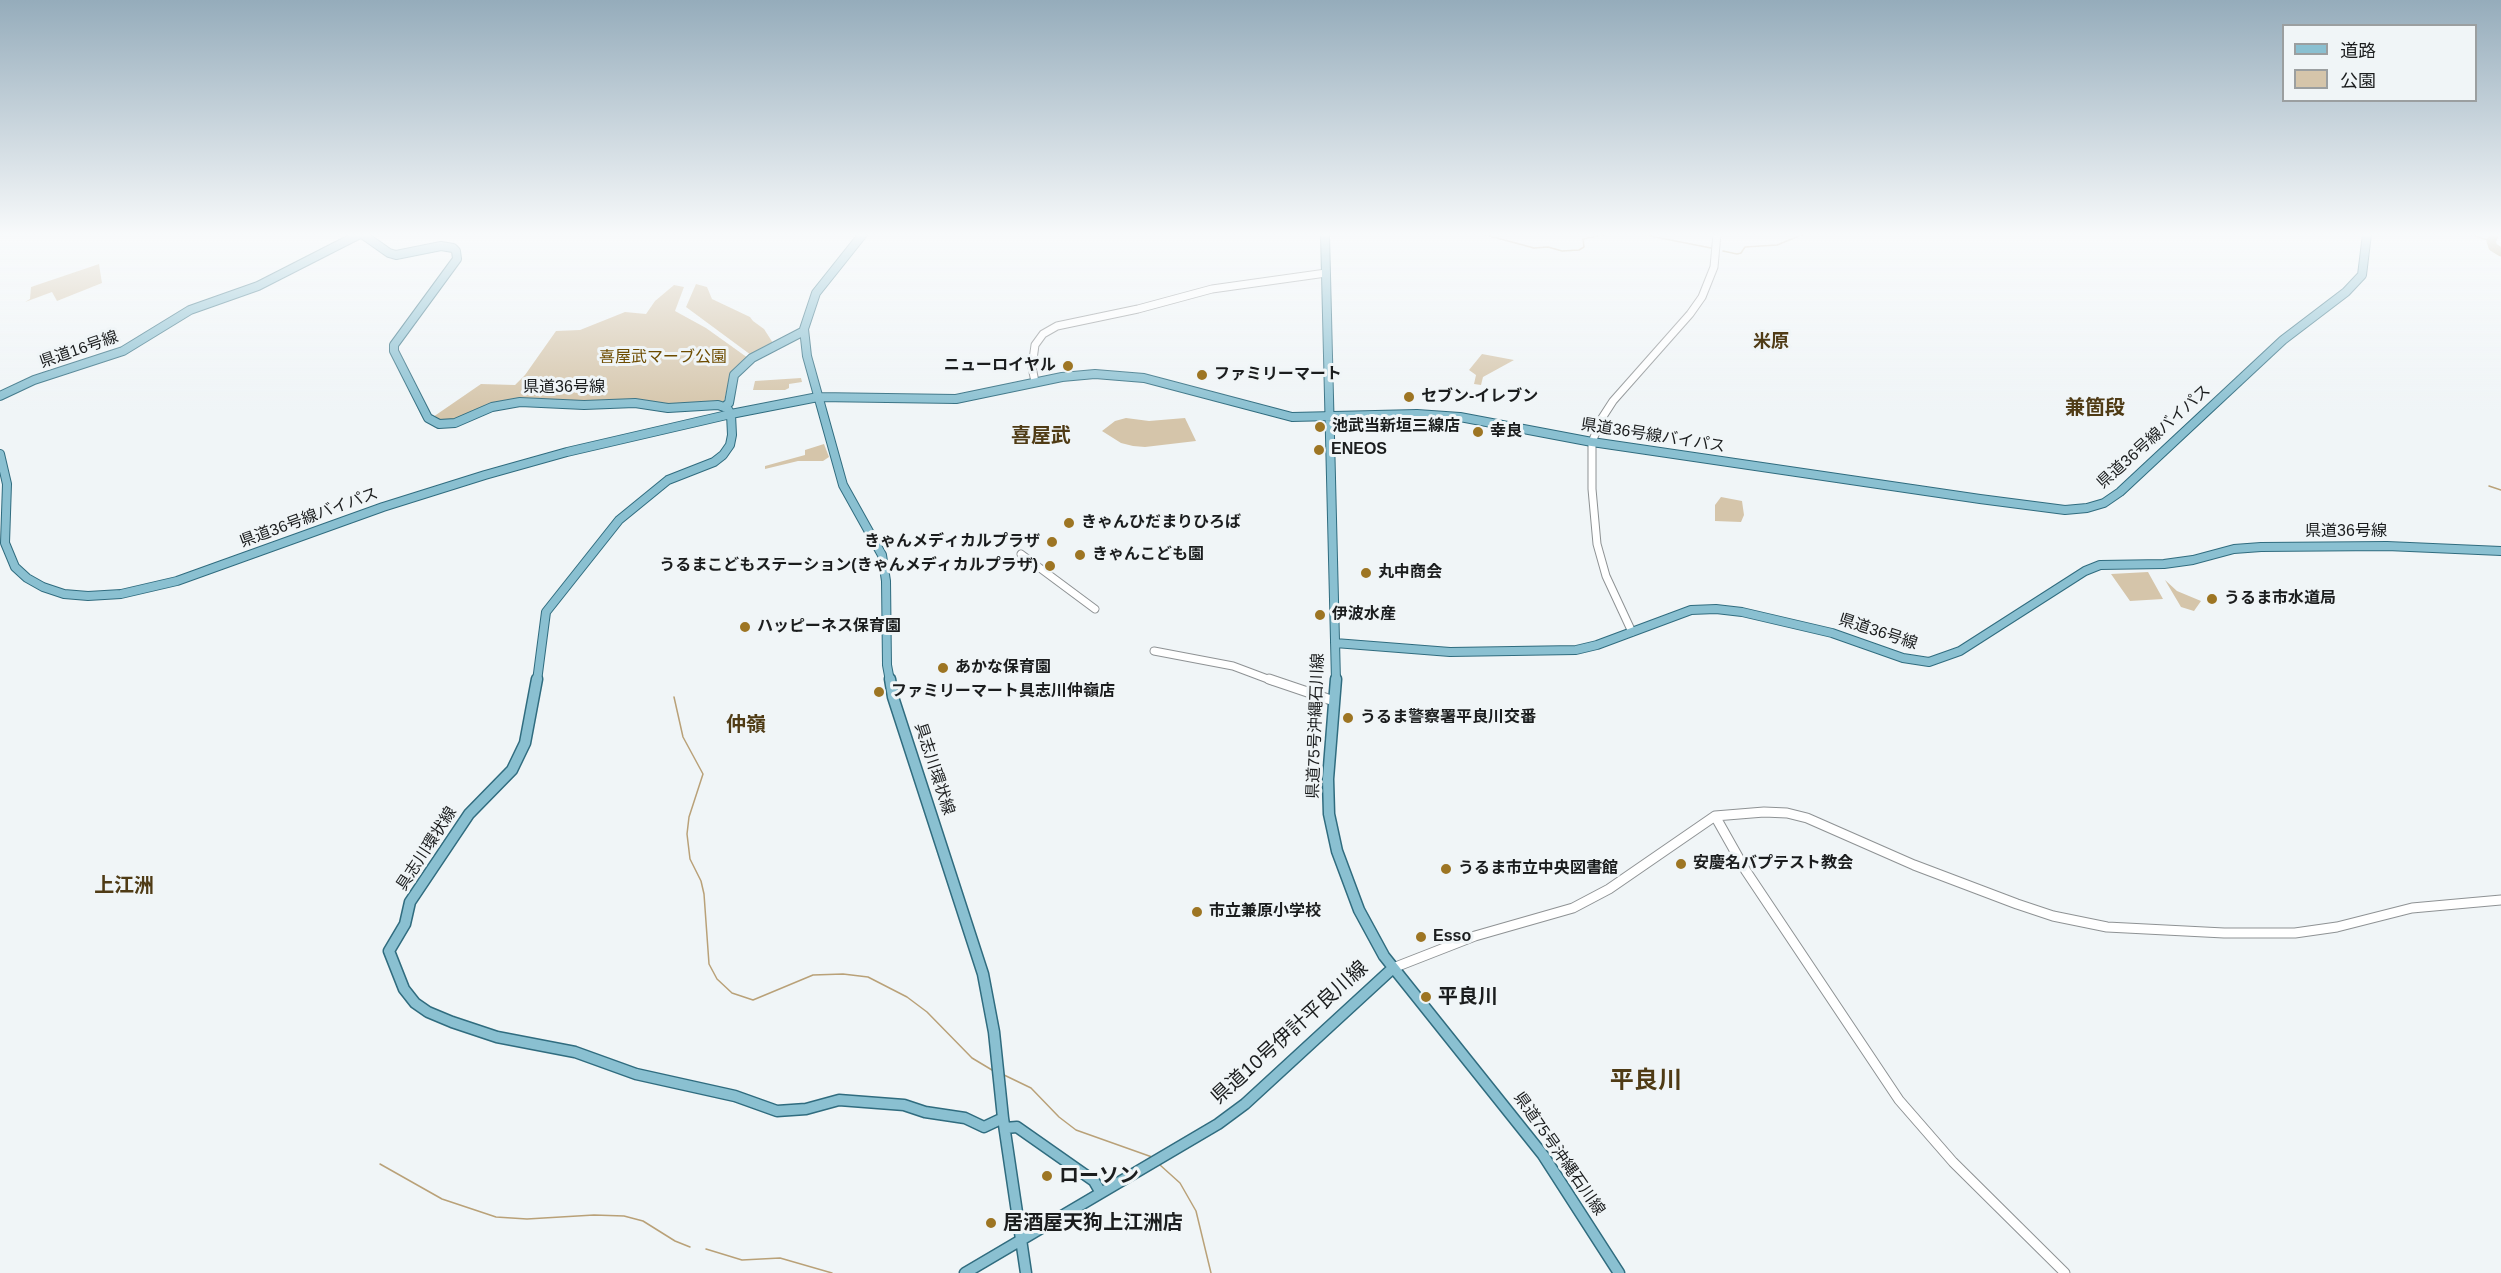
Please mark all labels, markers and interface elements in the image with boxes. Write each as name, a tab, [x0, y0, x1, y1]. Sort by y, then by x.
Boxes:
legend	[2282, 24, 2477, 102]
text: 道路	[2340, 41, 2376, 61]
text: 公園	[2340, 71, 2376, 91]
street label: 県道16号線	[37, 328, 121, 372]
district label: 米原	[1753, 331, 1789, 353]
park label: 喜屋武マーブ公園	[599, 348, 727, 368]
place label: ニューロイヤル	[944, 356, 1056, 376]
marker: ニューロイヤル	[1061, 359, 1075, 373]
place label: ファミリーマート	[1214, 365, 1342, 385]
marker: ファミリーマート	[1195, 368, 1209, 382]
street label: 県道36号線	[523, 378, 605, 398]
street label: 県道36号線バイパス	[2093, 381, 2215, 493]
place label: セブン-イレブン	[1421, 387, 1538, 407]
marker: セブン-イレブン	[1402, 390, 1416, 404]
district label: 兼箇段	[2065, 396, 2125, 420]
street label: 県道36号線バイパス	[1579, 415, 1727, 457]
place label: 池武当新垣三線店	[1332, 417, 1460, 437]
marker: 池武当新垣三線店	[1313, 420, 1327, 434]
place label: 幸良	[1490, 422, 1522, 442]
district label: 喜屋武	[1011, 424, 1071, 448]
marker: 幸良	[1471, 425, 1485, 439]
place label: ENEOS	[1331, 440, 1387, 460]
marker: ENEOS	[1312, 443, 1326, 457]
street label: 県道36号線バイパス	[237, 484, 381, 552]
place label: きゃんひだまりひろば	[1081, 513, 1241, 533]
marker: きゃんひだまりひろば	[1062, 516, 1076, 530]
street label: 県道36号線	[2305, 522, 2387, 542]
place label: きゃんメディカルプラザ	[864, 532, 1040, 552]
marker: きゃんメディカルプラザ	[1045, 535, 1059, 549]
place label: きゃんこども園	[1092, 545, 1204, 565]
marker: きゃんこども園	[1073, 548, 1087, 562]
place label: うるまこどもステーション(きゃんメディカルプラザ)	[659, 556, 1038, 576]
marker: うるまこどもステーション(きゃんメディカルプラザ)	[1043, 559, 1057, 573]
place label: 丸中商会	[1378, 563, 1442, 583]
marker: 丸中商会	[1359, 566, 1373, 580]
place label: うるま市水道局	[2224, 589, 2336, 609]
marker: うるま市水道局	[2205, 592, 2219, 606]
place label: 伊波水産	[1332, 605, 1396, 625]
marker: 伊波水産	[1313, 608, 1327, 622]
street label: 県道36号線	[1836, 610, 1920, 654]
place label: ハッピーネス保育園	[757, 617, 901, 637]
marker: ハッピーネス保育園	[738, 620, 752, 634]
street label: 県道75号沖縄石川線	[1304, 653, 1328, 799]
place label: あかな保育園	[955, 658, 1051, 678]
marker: あかな保育園	[936, 661, 950, 675]
place label: ファミリーマート具志川仲嶺店	[891, 682, 1115, 702]
marker: ファミリーマート具志川仲嶺店	[872, 685, 886, 699]
place label: うるま警察署平良川交番	[1360, 708, 1536, 728]
marker: うるま警察署平良川交番	[1341, 711, 1355, 725]
district label: 仲嶺	[726, 713, 766, 737]
street label: 具志川環状線	[910, 720, 958, 818]
street label: 具志川環状線	[393, 804, 461, 894]
place label: 安慶名バプテスト教会	[1693, 854, 1853, 874]
marker: 安慶名バプテスト教会	[1674, 857, 1688, 871]
place label: うるま市立中央図書館	[1458, 859, 1618, 879]
marker: うるま市立中央図書館	[1439, 862, 1453, 876]
district label: 上江洲	[94, 874, 154, 898]
place label: 市立兼原小学校	[1209, 902, 1321, 922]
marker: 市立兼原小学校	[1190, 905, 1204, 919]
place label: Esso	[1433, 927, 1471, 947]
marker: Esso	[1414, 930, 1428, 944]
street label: 県道10号伊計平良川線	[1207, 956, 1373, 1110]
place label: 平良川	[1438, 985, 1498, 1009]
marker: 平良川	[1419, 990, 1433, 1004]
district label: 平良川	[1610, 1067, 1682, 1095]
street label: 県道75号沖縄石川線	[1509, 1089, 1609, 1219]
place label: ローソン	[1059, 1164, 1139, 1188]
marker: ローソン	[1040, 1169, 1054, 1183]
place label: 居酒屋天狗上江洲店	[1003, 1211, 1183, 1235]
marker: 居酒屋天狗上江洲店	[984, 1216, 998, 1230]

